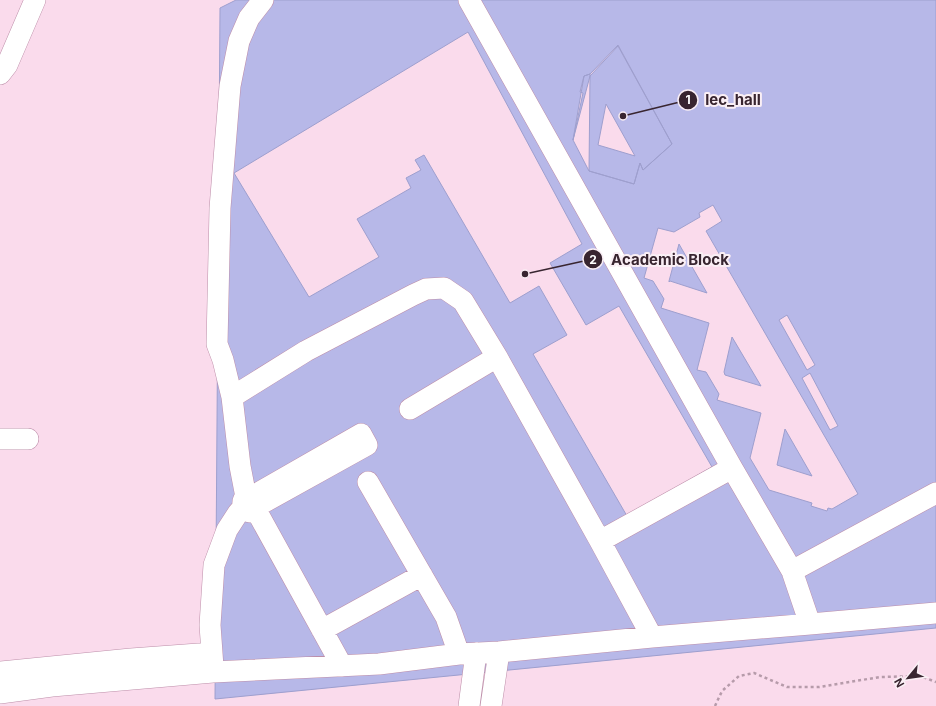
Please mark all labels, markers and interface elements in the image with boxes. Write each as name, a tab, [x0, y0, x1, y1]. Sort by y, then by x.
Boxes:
callout: lec_hall	[678, 86, 769, 113]
text: lec_hall	[705, 90, 761, 109]
text: 1	[685, 92, 691, 107]
callout: Academic Block	[583, 246, 737, 273]
text: Academic Block	[611, 250, 729, 269]
text: 2	[589, 252, 597, 267]
north arrow	[888, 658, 928, 698]
text: N	[891, 676, 907, 690]

